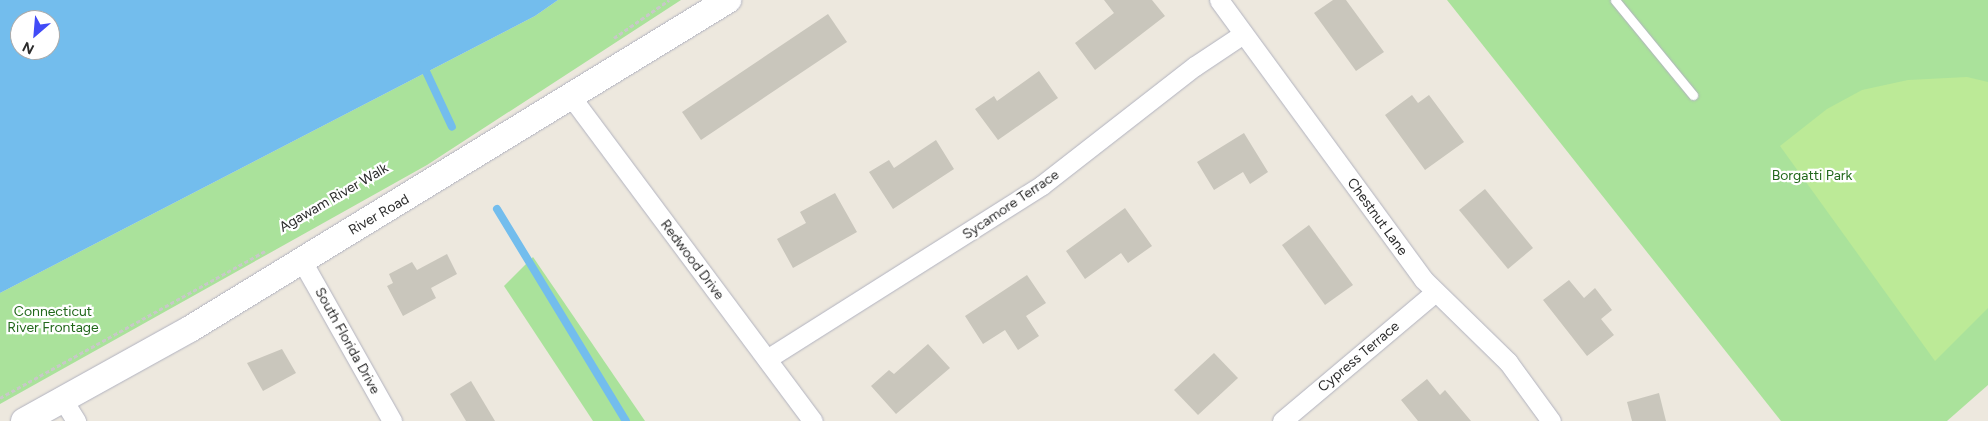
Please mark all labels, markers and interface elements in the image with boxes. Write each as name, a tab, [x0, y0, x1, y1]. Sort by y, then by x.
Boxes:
north arrow	[10, 10, 60, 60]
text: N	[20, 38, 37, 58]
street label: Agawam River Walk	[277, 160, 391, 236]
street label: Sycamore Terrace	[960, 167, 1062, 243]
park label: Borgatti Park	[1772, 168, 1852, 184]
street label: Chestnut Lane	[1343, 175, 1411, 259]
street label: River Road	[346, 191, 412, 239]
street label: Redwood Drive	[656, 217, 728, 303]
street label: South Florida Drive	[311, 285, 383, 397]
park label: Connecticut River Frontage	[7, 304, 99, 336]
street label: Cypress Terrace	[1315, 318, 1403, 396]

